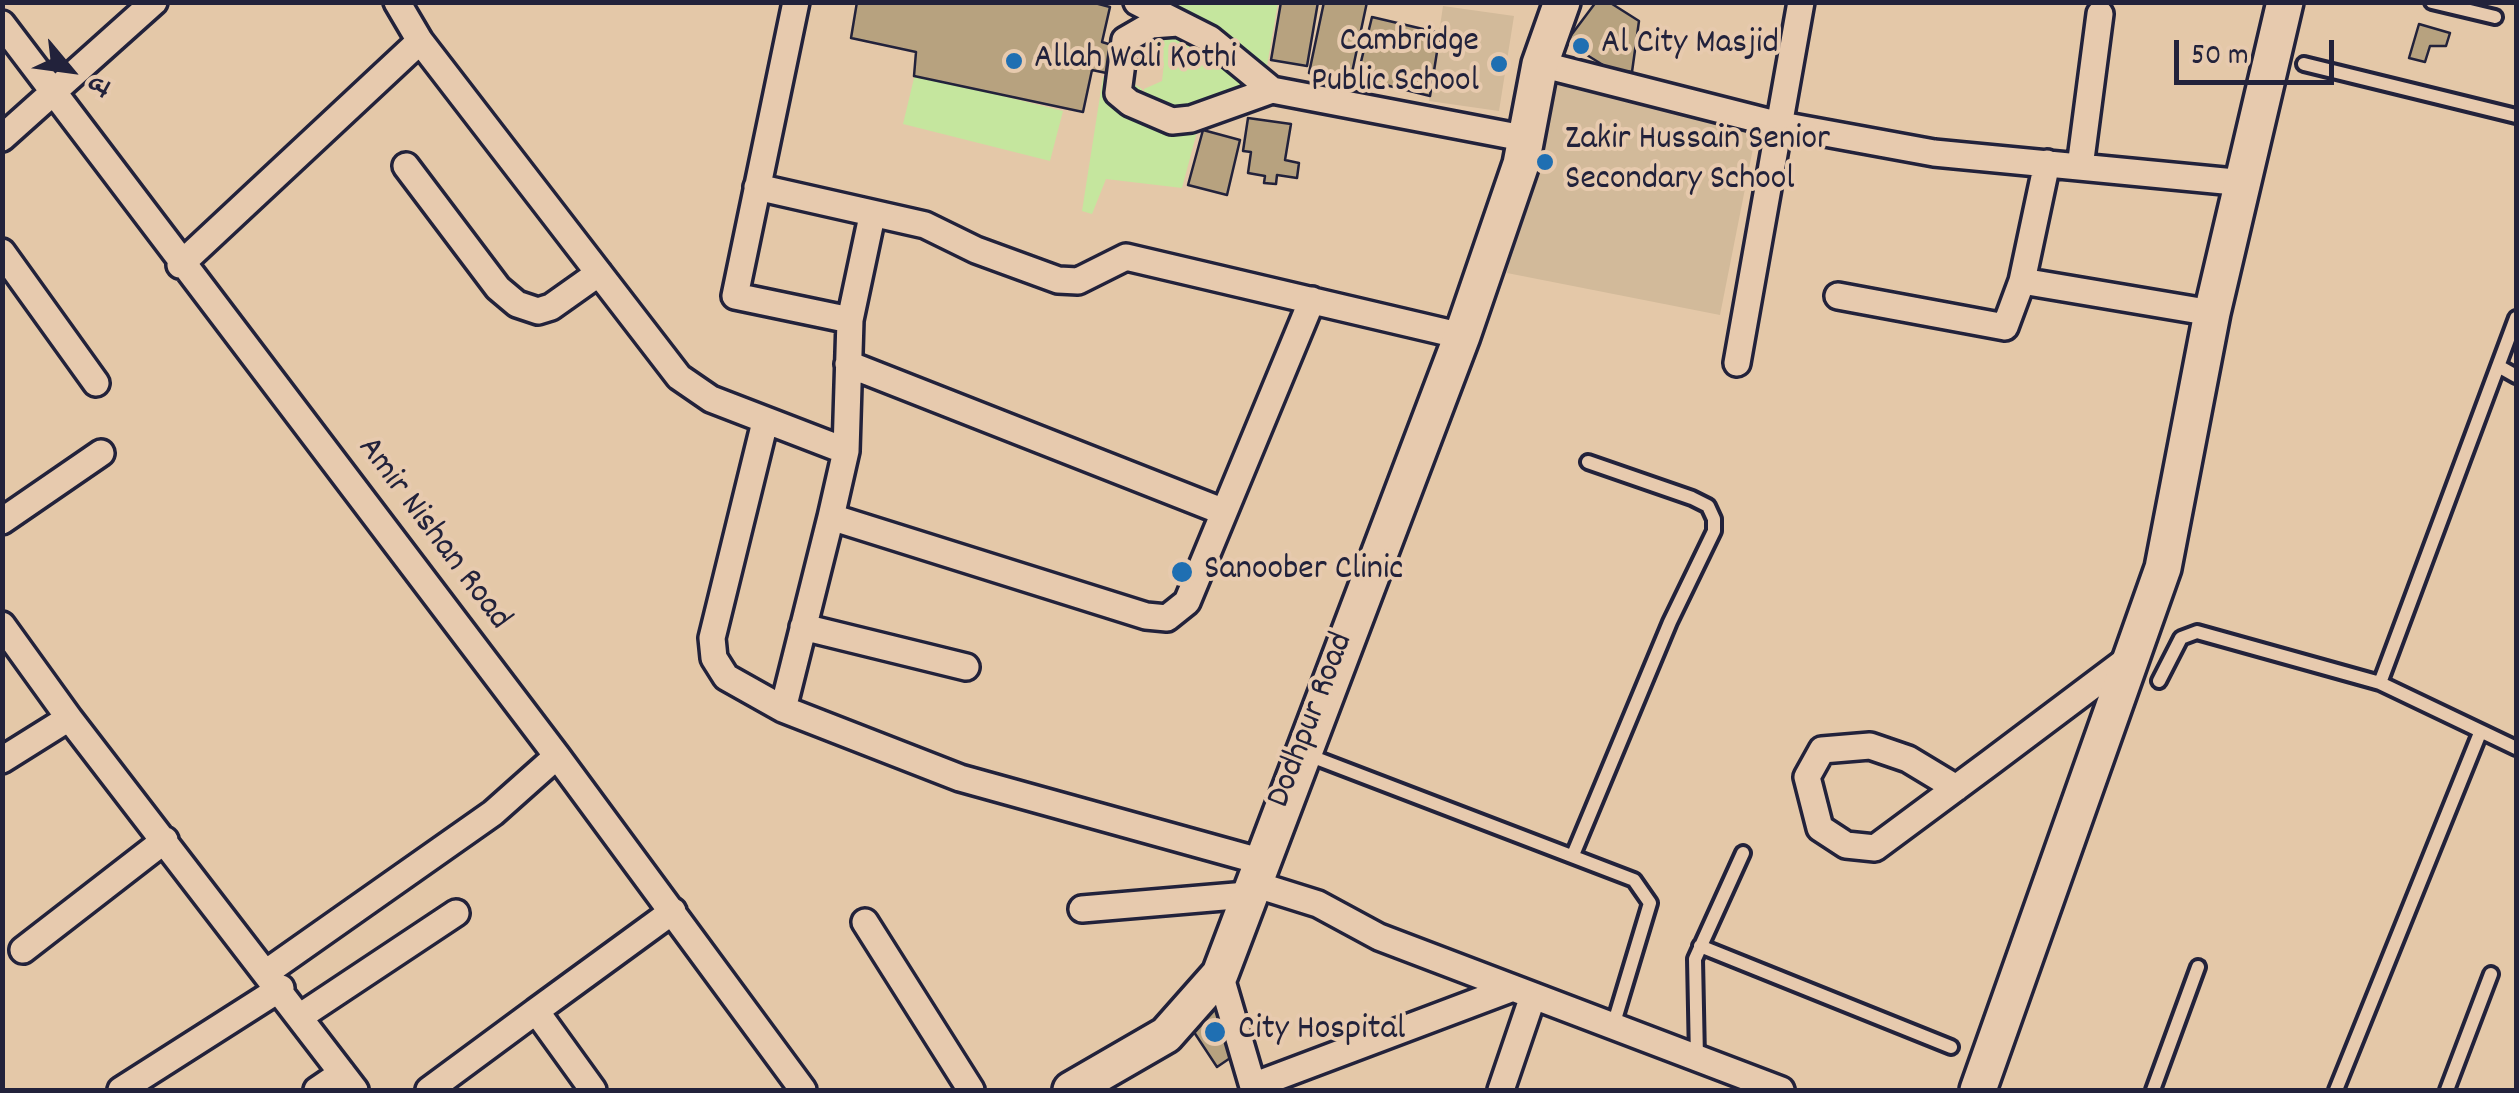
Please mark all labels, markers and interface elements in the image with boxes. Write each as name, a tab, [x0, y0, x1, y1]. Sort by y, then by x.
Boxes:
north arrow	[20, 20, 120, 120]
scale bar	[2179, 20, 2339, 82]
place label: Cambridge Public School	[1311, 23, 1479, 105]
place label: Al City Masjid	[1601, 25, 1779, 67]
marker: Al City Masjid	[1570, 35, 1592, 57]
text: 50 m	[2191, 36, 2249, 79]
place label: Allah Wali Kothi	[1034, 40, 1237, 82]
marker: Allah Wali Kothi	[1003, 50, 1025, 72]
marker: Cambridge Public School	[1488, 53, 1510, 75]
text: उ	[75, 68, 118, 101]
place label: Zakir Hussain Senior Secondary School	[1565, 121, 1830, 203]
marker: Zakir Hussain Senior Secondary School	[1534, 151, 1556, 173]
street label: Amir Nishan Road	[346, 430, 518, 640]
place label: Sanoober Clinic	[1204, 551, 1403, 593]
marker: Sanoober Clinic	[1169, 559, 1195, 585]
street label: Dodhpur Road	[1260, 628, 1366, 814]
place label: City Hospital	[1238, 1011, 1405, 1053]
marker: City Hospital	[1202, 1019, 1228, 1045]

